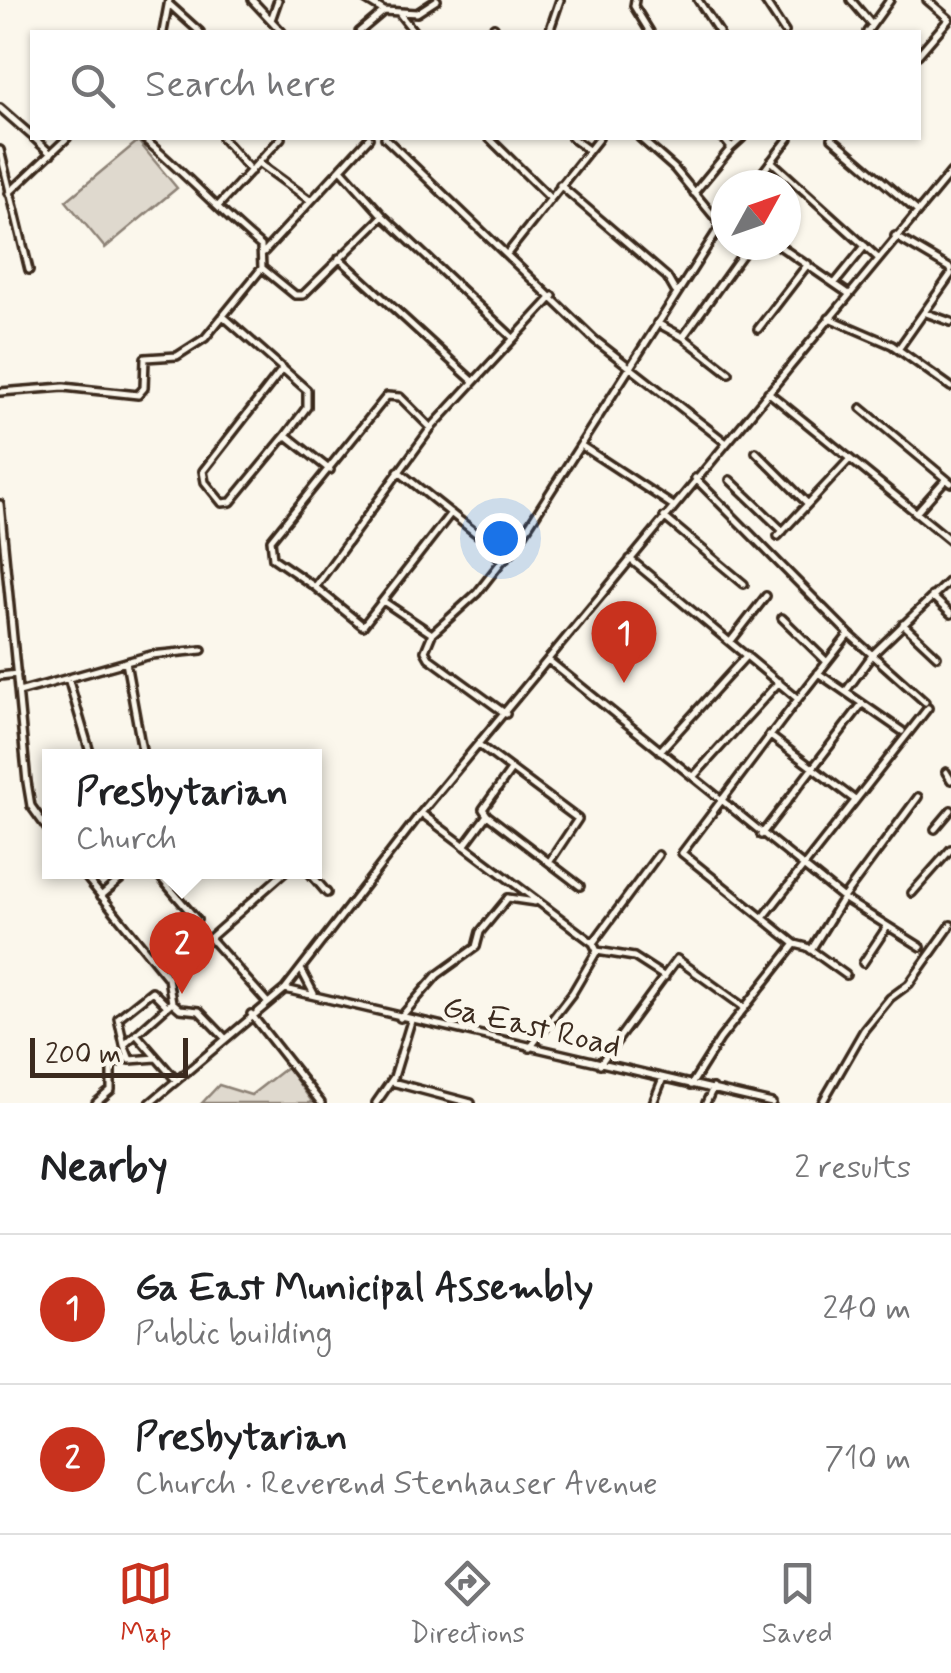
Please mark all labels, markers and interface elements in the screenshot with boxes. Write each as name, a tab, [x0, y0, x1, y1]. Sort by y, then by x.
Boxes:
search box	[30, 30, 921, 140]
icon: search	[65, 58, 120, 113]
text: Search here	[145, 61, 336, 110]
north arrow	[711, 170, 801, 260]
your location	[475, 513, 526, 564]
pin: 1	[592, 600, 656, 683]
popup	[42, 749, 322, 879]
text: Presbytarian	[76, 769, 288, 818]
text: Church	[76, 818, 177, 860]
pin: 2	[150, 912, 214, 994]
street label: Ga East Road	[438, 986, 625, 1068]
scale bar	[30, 1033, 188, 1078]
text: 200 m	[45, 1037, 121, 1074]
text: Nearby	[40, 1141, 168, 1196]
text: 2 results	[794, 1147, 911, 1189]
text: Ga East Municipal Assembly	[135, 1264, 593, 1313]
text: 1	[65, 1288, 80, 1330]
text: 240 m	[823, 1288, 911, 1330]
text: Public building	[135, 1313, 332, 1355]
text: Presbytarian	[135, 1414, 348, 1463]
text: 2	[65, 1438, 80, 1480]
text: 710 m	[824, 1438, 911, 1480]
text: Church · Reverend Stenhauser Avenue	[135, 1463, 658, 1505]
tab: Map	[118, 1556, 173, 1653]
tab: Directions	[410, 1556, 525, 1653]
tab: Saved	[762, 1556, 833, 1653]

